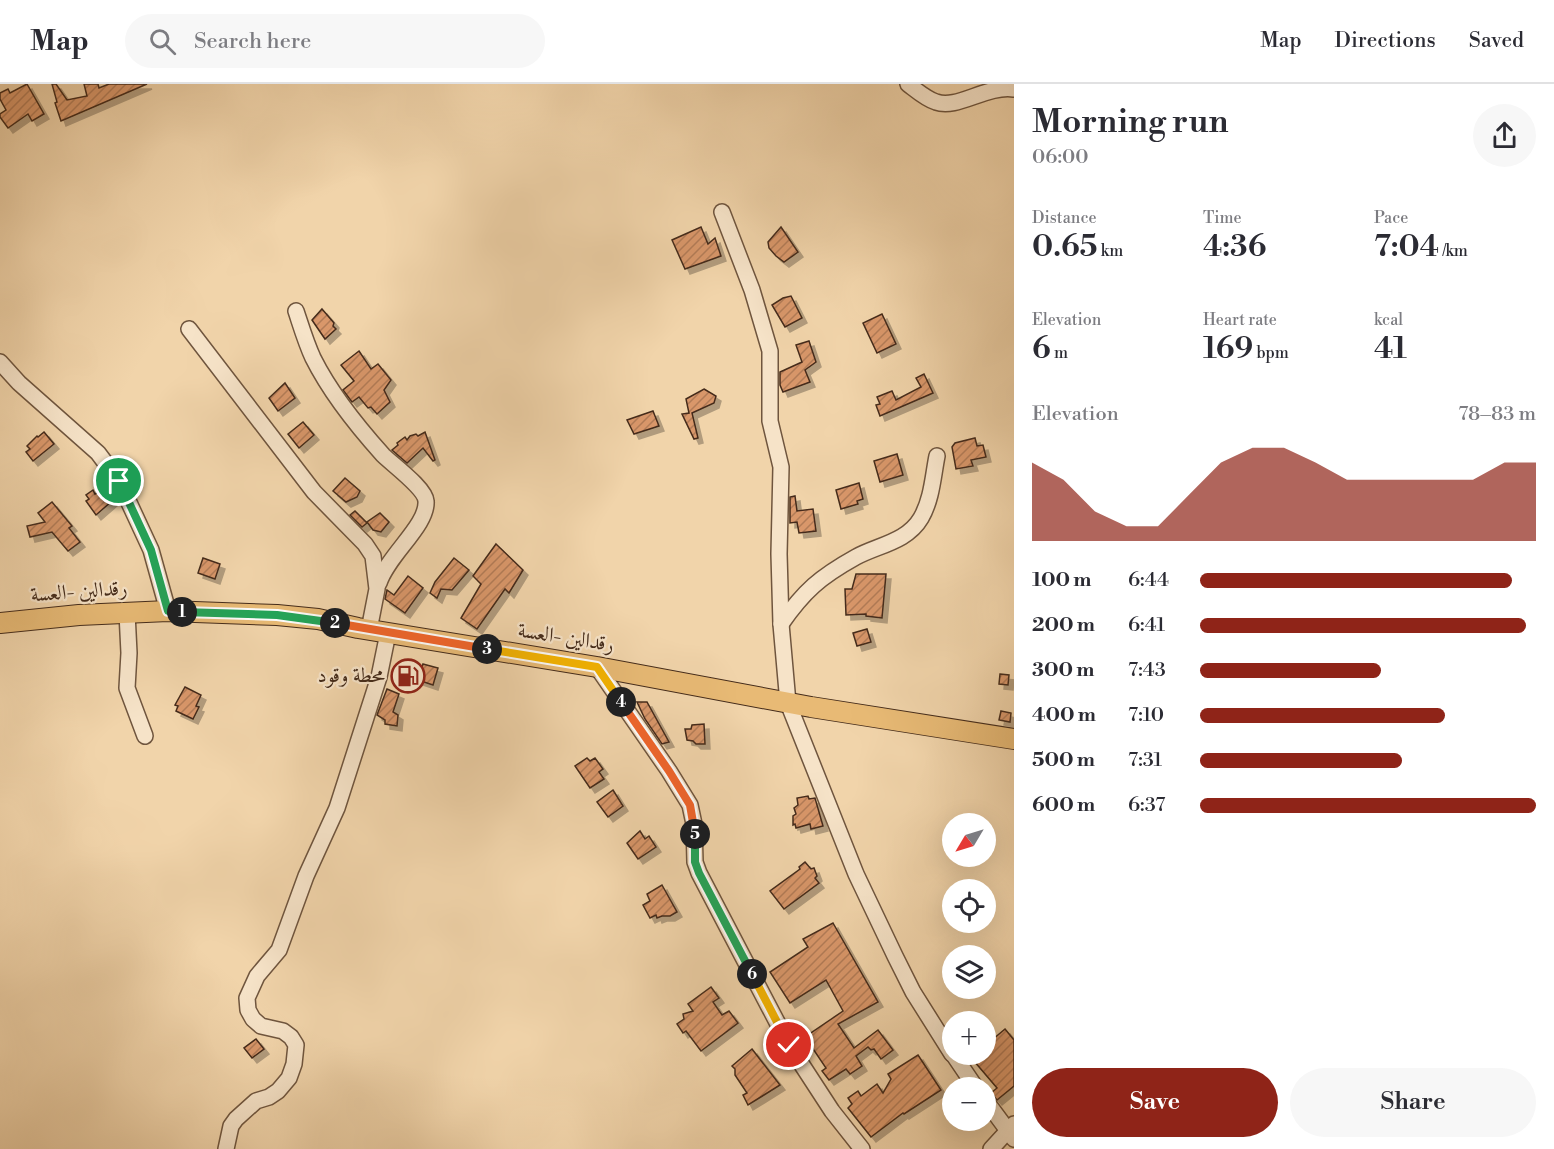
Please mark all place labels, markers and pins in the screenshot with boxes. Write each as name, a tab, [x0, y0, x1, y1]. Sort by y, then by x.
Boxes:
pin	[93, 455, 144, 506]
pin: 1	[167, 597, 197, 627]
pin: 2	[320, 608, 350, 638]
pin: 3	[472, 634, 502, 664]
fuel station icon: محطة وقود	[390, 658, 426, 694]
place label: محطة وقود	[317, 663, 385, 689]
pin: 4	[606, 687, 636, 717]
pin: 5	[680, 819, 710, 849]
pin: 6	[737, 959, 767, 989]
pin	[763, 1019, 814, 1070]

